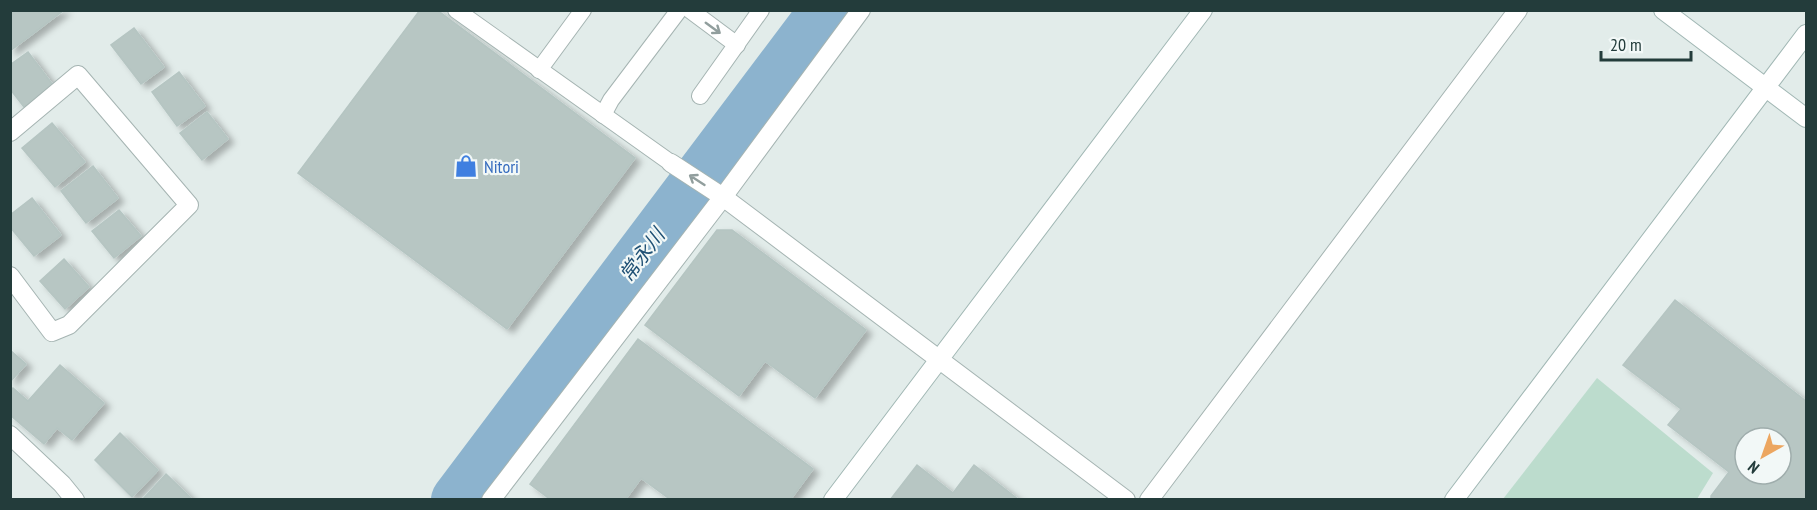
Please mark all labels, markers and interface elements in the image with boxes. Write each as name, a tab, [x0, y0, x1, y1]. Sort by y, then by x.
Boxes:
one-way arrow	[705, 22, 721, 34]
scale bar	[1601, 24, 1691, 62]
text: 20 m	[1610, 33, 1642, 56]
shop icon: Nitori	[453, 153, 479, 179]
place label: Nitori	[484, 155, 519, 178]
one-way arrow	[689, 173, 706, 185]
water label: 常永川	[614, 222, 672, 287]
north arrow	[1733, 426, 1793, 486]
text: N	[1744, 457, 1763, 478]

